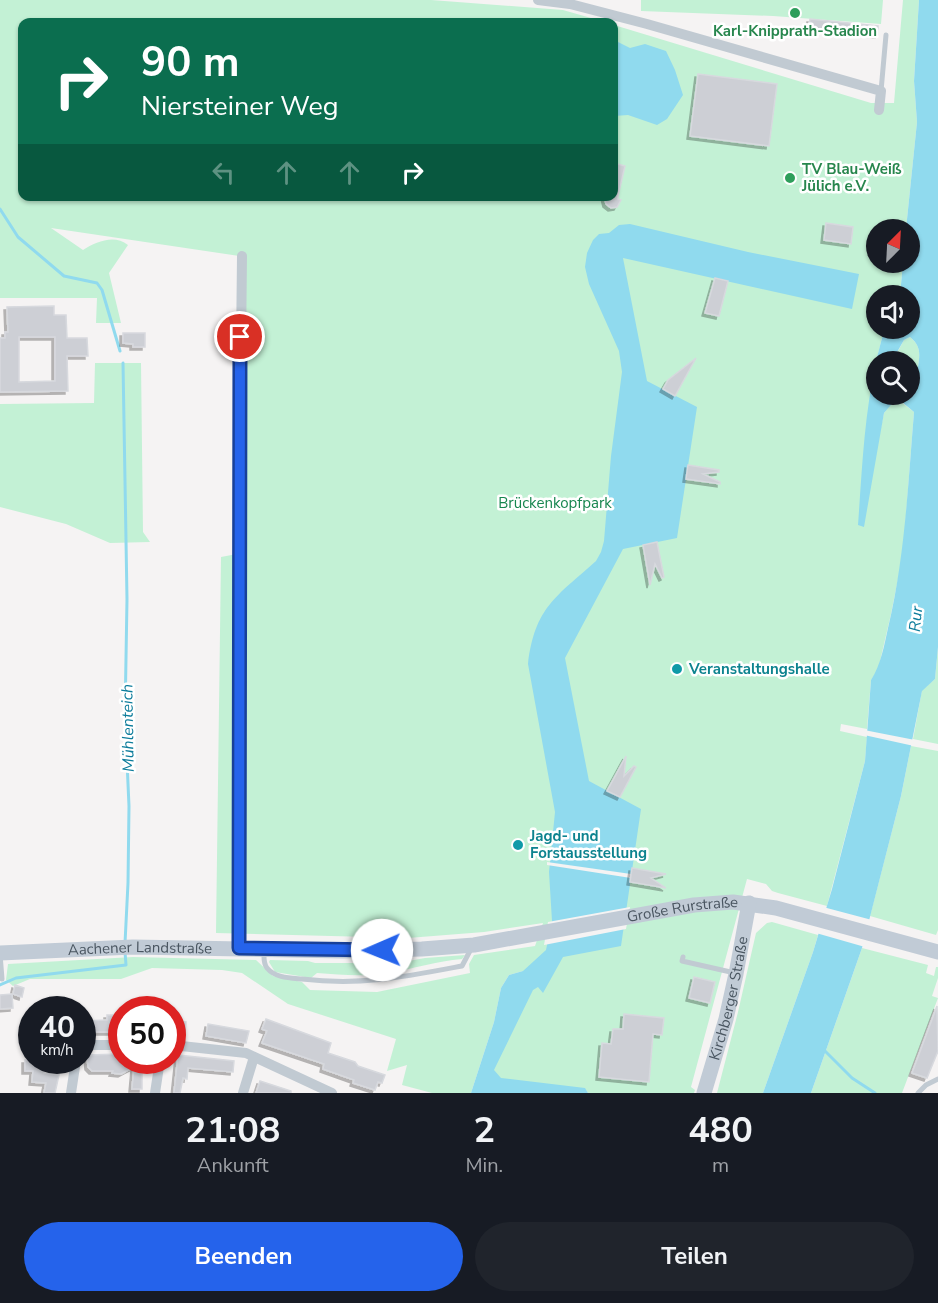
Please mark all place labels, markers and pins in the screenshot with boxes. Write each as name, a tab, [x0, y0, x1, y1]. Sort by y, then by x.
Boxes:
marker: Karl-Knipprath-Stadion	[788, 6, 802, 20]
place label: Karl-Knipprath-Stadion	[713, 21, 877, 41]
place label: TV Blau-Weiß Jülich e.V.	[801, 159, 902, 196]
marker: TV Blau-Weiß Jülich e.V.	[783, 171, 797, 185]
pin	[214, 311, 265, 362]
place label: Veranstaltungshalle	[688, 659, 830, 679]
marker: Veranstaltungshalle	[670, 662, 684, 676]
place label: Jagd- und Forstausstellung	[529, 826, 647, 863]
marker: Jagd- und Forstausstellung	[511, 838, 525, 852]

